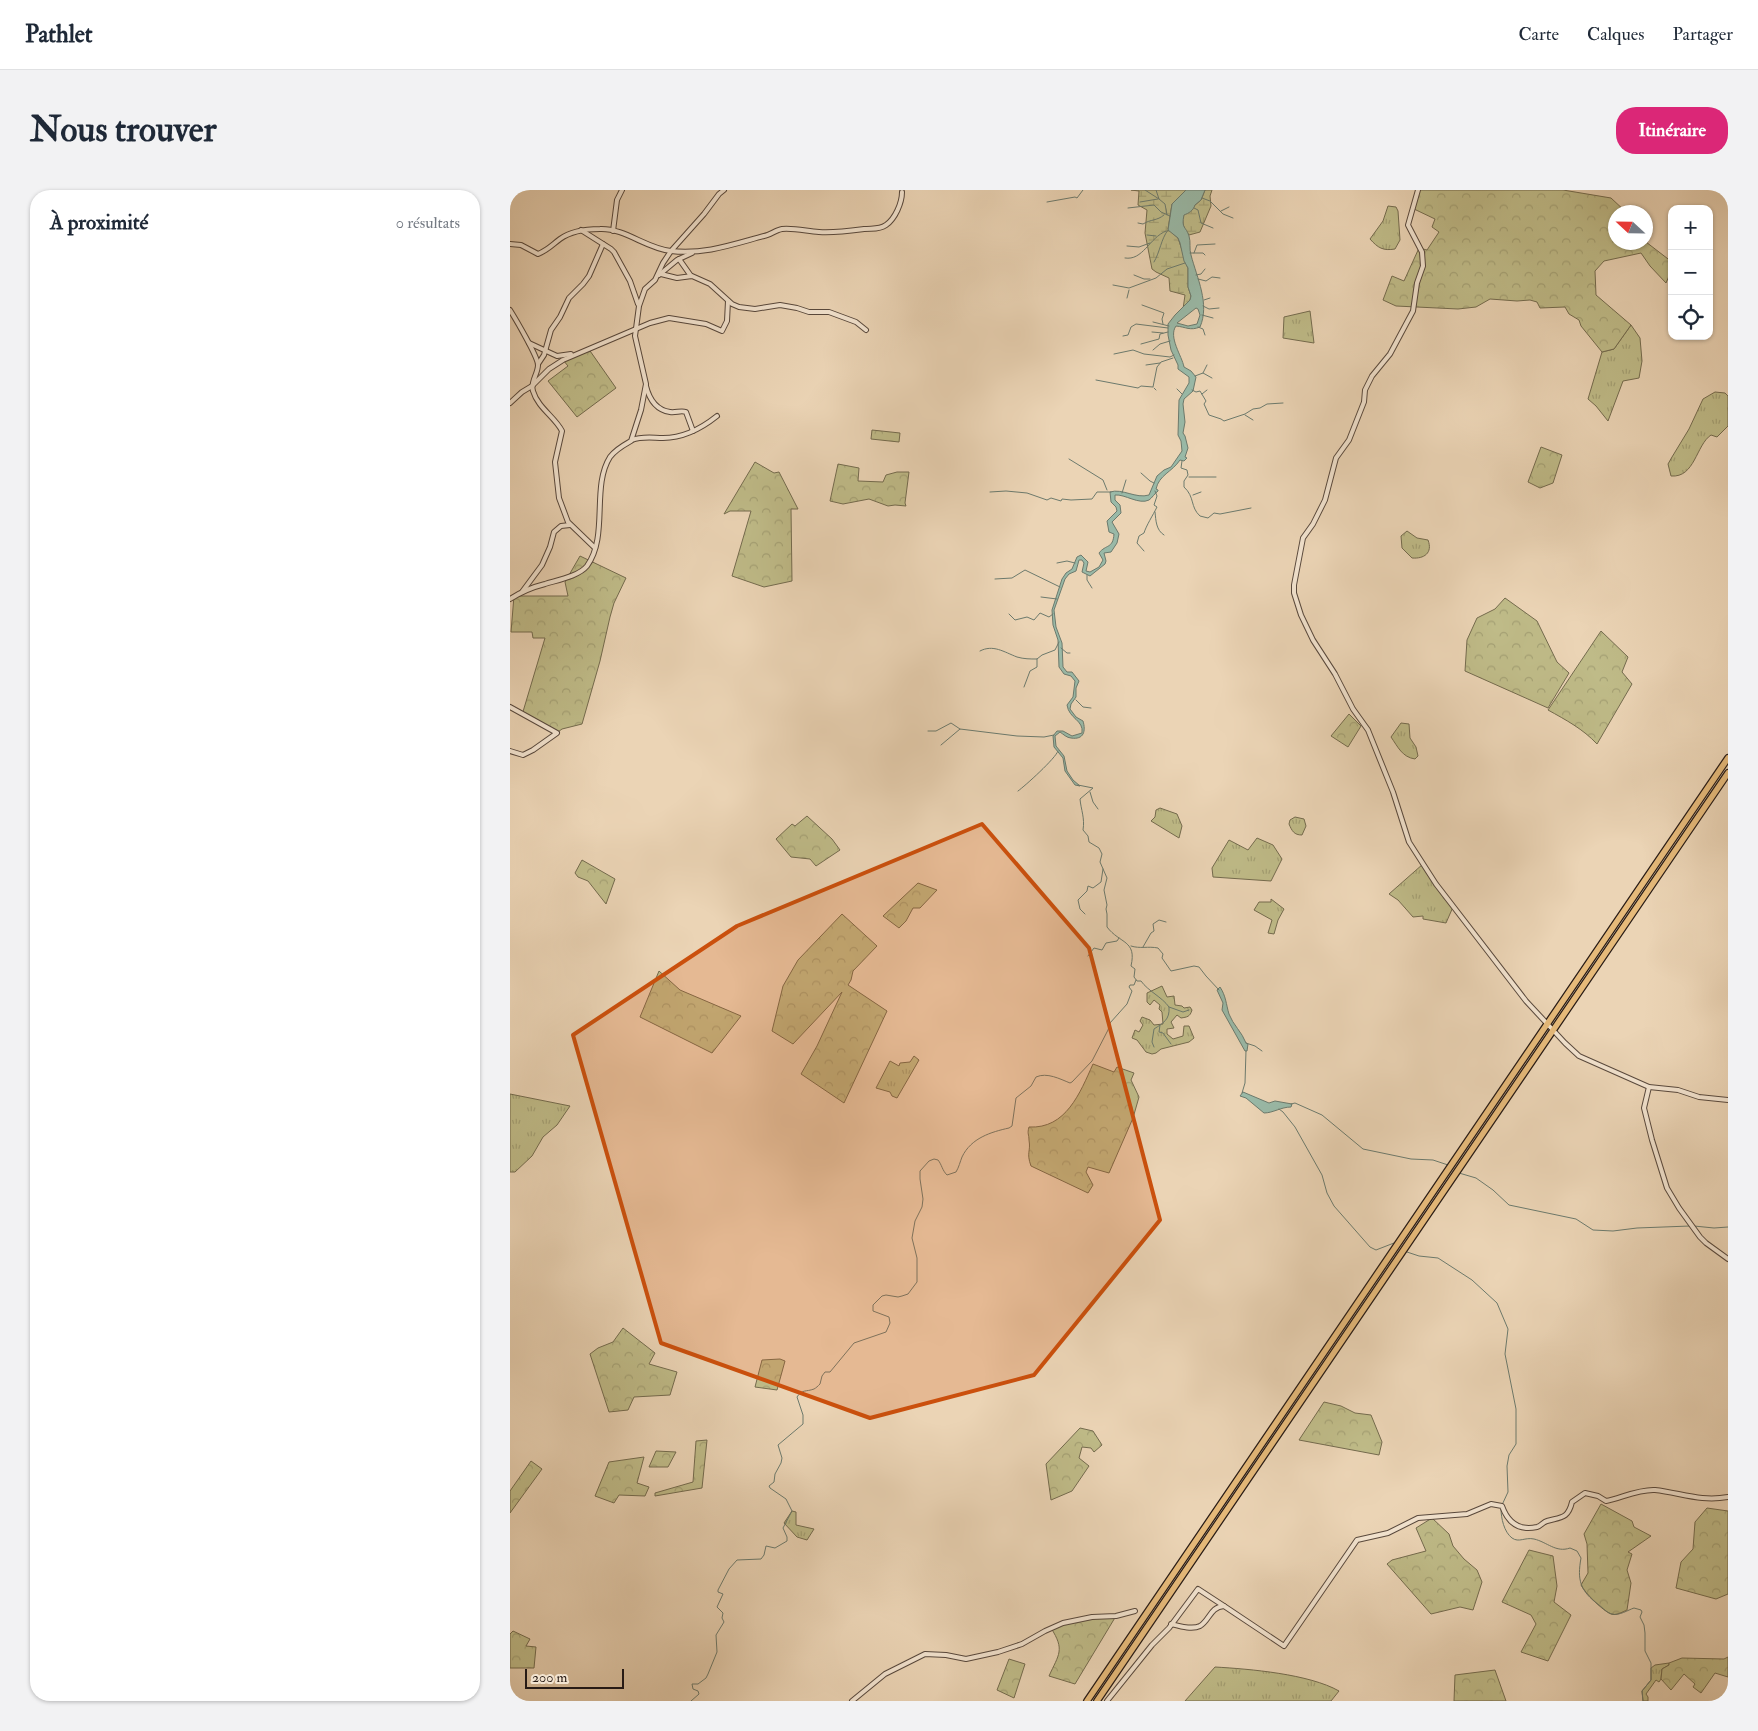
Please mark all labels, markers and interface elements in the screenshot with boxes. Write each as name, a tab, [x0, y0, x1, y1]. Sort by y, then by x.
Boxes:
text: Pathlet	[25, 19, 93, 50]
text: Carte	[1518, 23, 1559, 46]
text: Calques	[1587, 23, 1644, 46]
text: Partager	[1672, 23, 1733, 46]
button: Itinéraire	[1616, 107, 1728, 154]
text: Nous trouver	[30, 108, 217, 152]
north arrow	[1608, 205, 1653, 250]
map controls	[1668, 205, 1713, 340]
button: +	[1668, 205, 1713, 250]
text: À proximité	[50, 209, 148, 236]
text: 0 résultats	[396, 213, 460, 233]
button: −	[1668, 250, 1713, 295]
button: locate	[1668, 295, 1713, 340]
scale bar	[525, 1666, 624, 1689]
text: 200 m	[532, 1669, 567, 1686]

